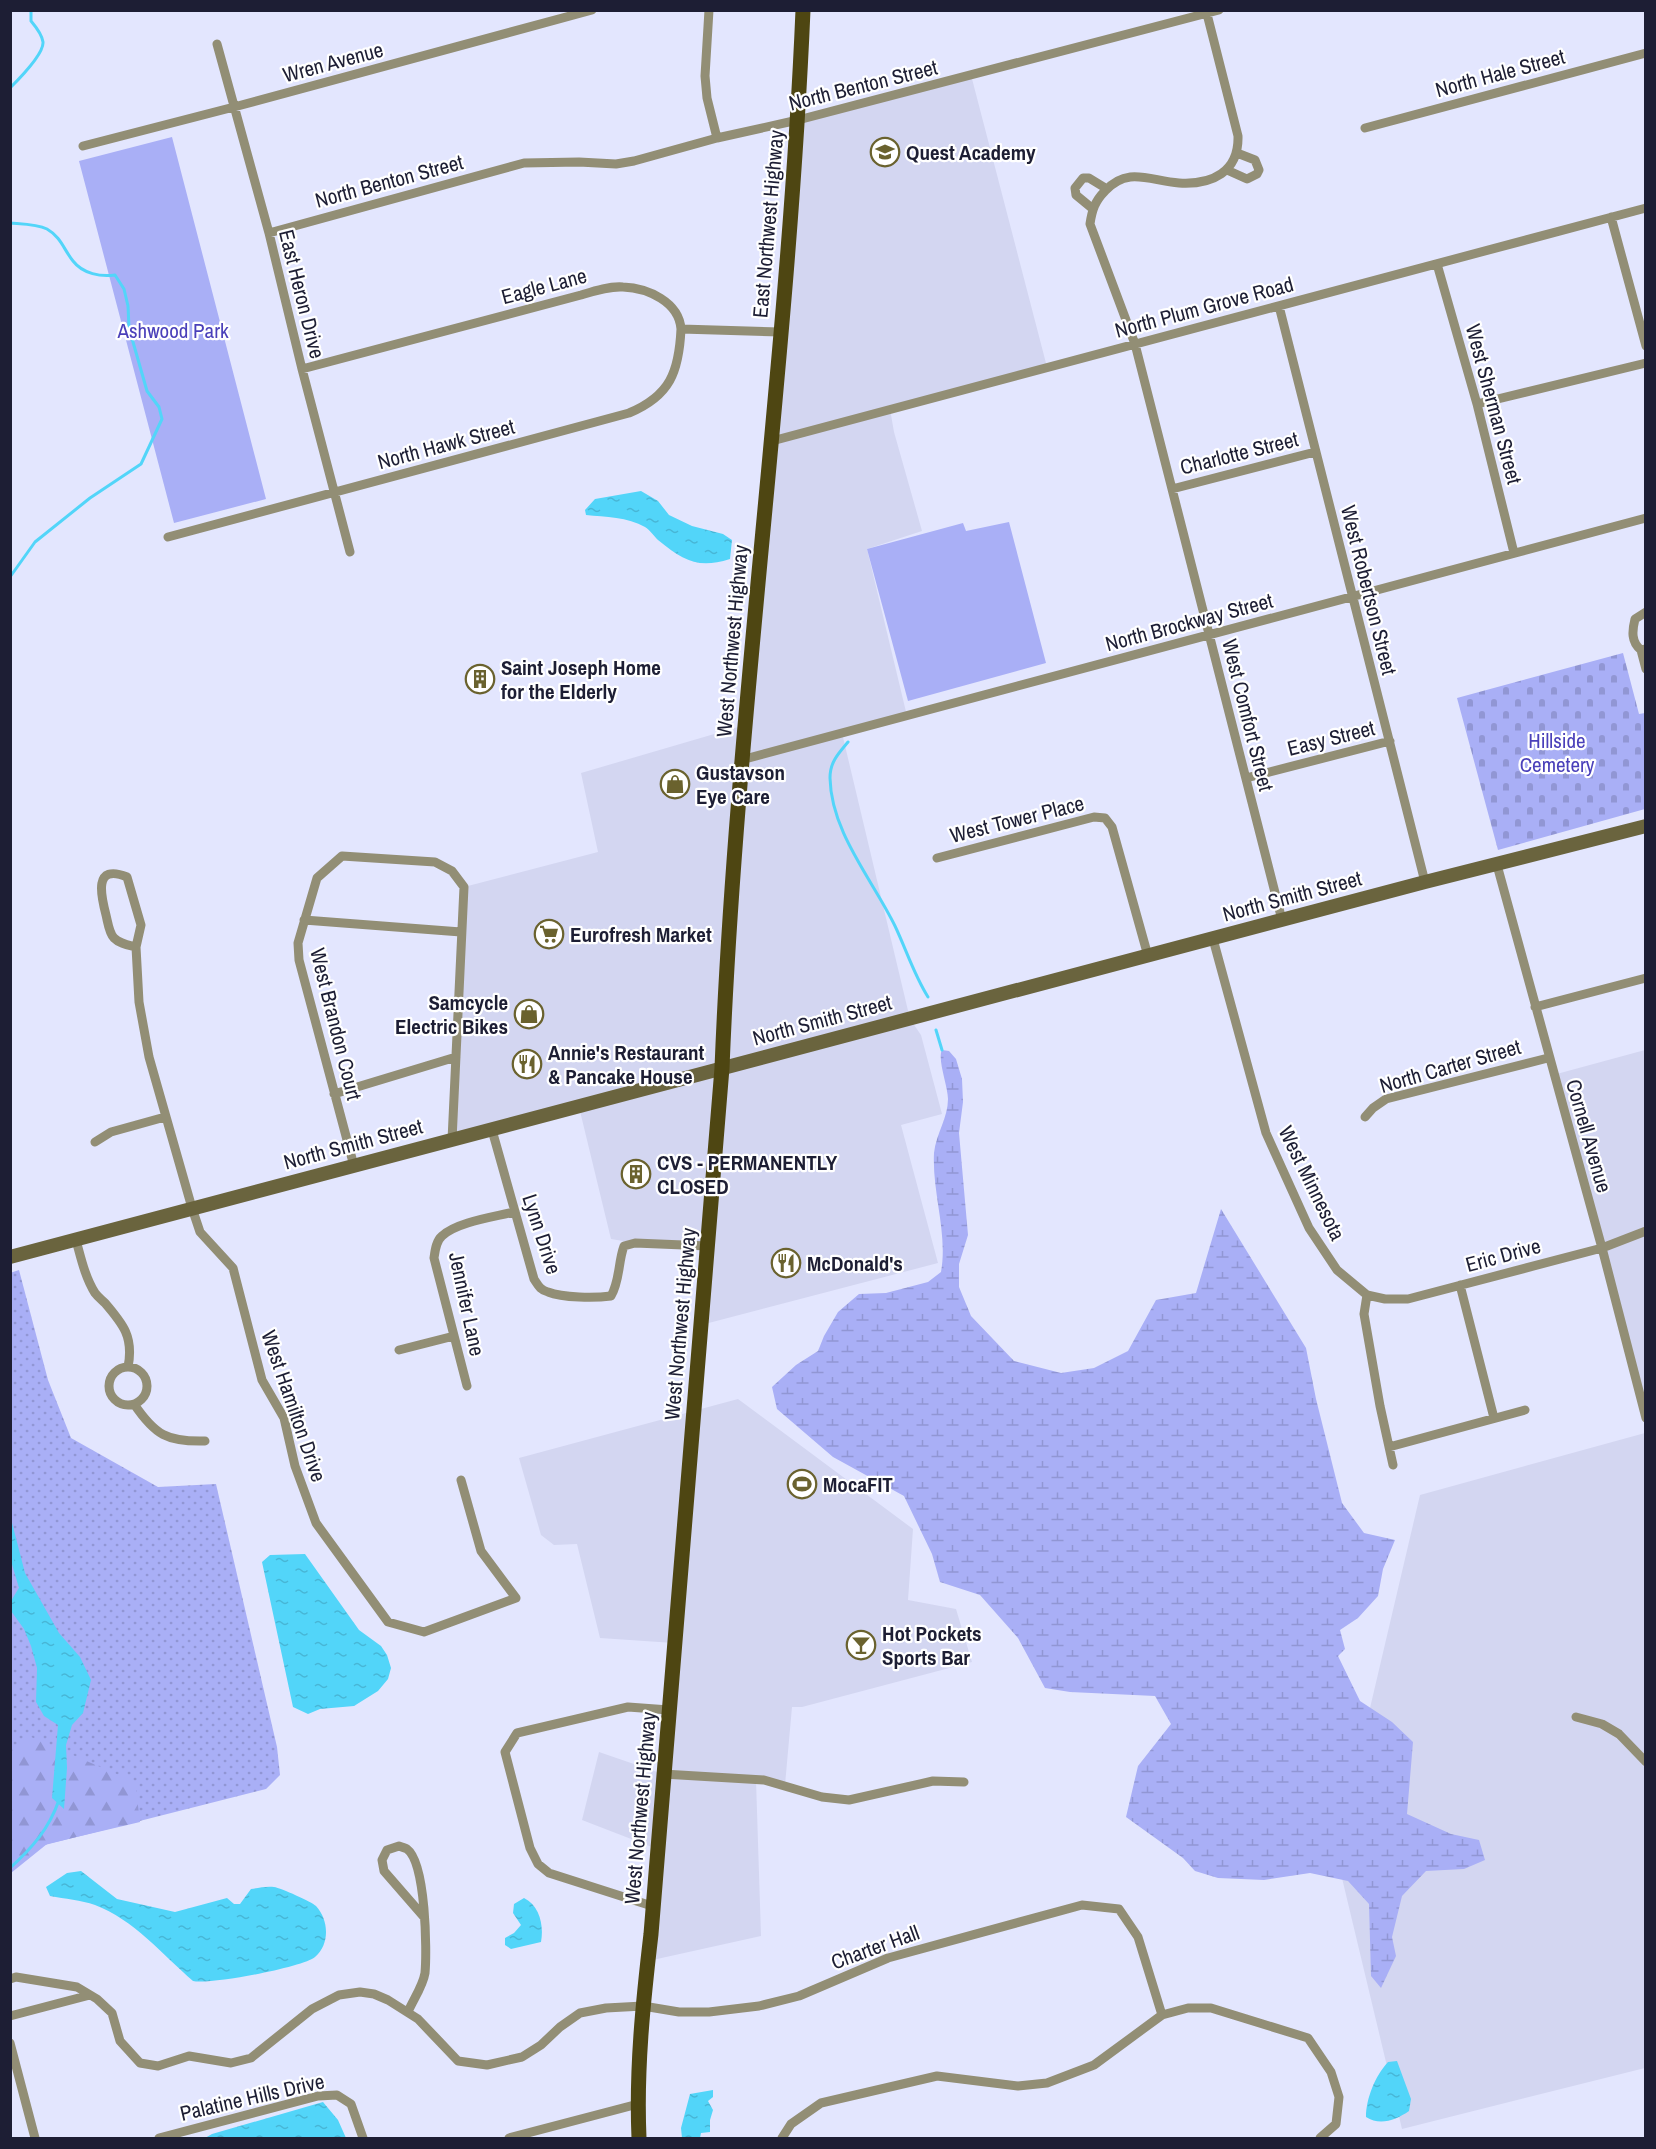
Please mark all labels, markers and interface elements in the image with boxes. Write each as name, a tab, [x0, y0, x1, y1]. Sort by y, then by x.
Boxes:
street label: Wren Avenue	[280, 35, 386, 89]
street label: North Hale Street	[1432, 42, 1568, 104]
street label: North Benton Street	[786, 52, 941, 117]
street label: East Northwest Highway	[745, 128, 791, 319]
school or university icon: Quest Academy	[869, 136, 901, 168]
place label: Quest Academy	[906, 138, 1036, 167]
street label: North Benton Street	[312, 147, 466, 215]
street label: East Heron Drive	[272, 226, 332, 362]
street label: Eagle Lane	[498, 261, 590, 311]
street label: North Plum Grove Road	[1112, 269, 1296, 345]
park label: Ashwood Park	[116, 316, 229, 345]
street label: West Sherman Street	[1459, 321, 1529, 487]
street label: North Hawk Street	[374, 412, 518, 476]
street label: Charlotte Street	[1177, 424, 1301, 482]
street label: West Robertson Street	[1334, 502, 1404, 678]
street label: West Northwest Highway	[709, 543, 755, 738]
street label: North Brockway Street	[1102, 586, 1276, 658]
street label: West Comfort Street	[1215, 636, 1281, 794]
place label: Saint Joseph Home for the Elderly	[501, 653, 661, 706]
building icon: Saint Joseph Home for the Elderly	[464, 663, 496, 695]
street label: Easy Street	[1284, 713, 1378, 763]
park label: Hillside Cemetery	[1520, 726, 1595, 779]
place label: Gustavson Eye Care	[696, 758, 785, 811]
shop icon: Gustavson Eye Care	[659, 768, 691, 800]
street label: West Tower Place	[947, 788, 1087, 850]
street label: North Smith Street	[1219, 863, 1365, 928]
supermarket icon: Eurofresh Market	[533, 918, 565, 950]
place label: Eurofresh Market	[570, 920, 712, 949]
street label: West Brandon Court	[303, 945, 369, 1103]
street label: North Smith Street	[749, 987, 895, 1052]
place label: Samcycle Electric Bikes	[395, 988, 508, 1041]
shop icon: Samcycle Electric Bikes	[513, 998, 545, 1030]
street label: North Carter Street	[1376, 1032, 1524, 1100]
place label: Annie's Restaurant & Pancake House	[548, 1038, 705, 1091]
restaurant icon: Annie's Restaurant & Pancake House	[511, 1048, 543, 1080]
street label: Cornell Avenue	[1559, 1076, 1619, 1196]
street label: North Smith Street	[280, 1111, 426, 1176]
street label: West Minnesota	[1272, 1121, 1352, 1246]
place label: CVS - PERMANENTLY CLOSED	[657, 1148, 838, 1201]
building icon: CVS - PERMANENTLY CLOSED	[620, 1158, 652, 1190]
street label: Lynn Drive	[515, 1190, 569, 1278]
street label: West Northwest Highway	[657, 1226, 703, 1421]
street label: Eric Drive	[1462, 1231, 1544, 1279]
restaurant icon: McDonald's	[770, 1247, 802, 1279]
street label: Jennifer Lane	[442, 1249, 492, 1359]
place label: McDonald's	[807, 1249, 903, 1278]
street label: West Hamilton Drive	[254, 1326, 334, 1486]
sports icon: MocaFIT	[786, 1468, 818, 1500]
place label: MocaFIT	[823, 1470, 893, 1499]
place label: Hot Pockets Sports Bar	[882, 1619, 982, 1672]
bar icon: Hot Pockets Sports Bar	[845, 1629, 877, 1661]
street label: West Northwest Highway	[617, 1710, 663, 1905]
street label: Charter Hall	[827, 1918, 923, 1976]
street label: Palatine Hills Drive	[177, 2066, 327, 2128]

